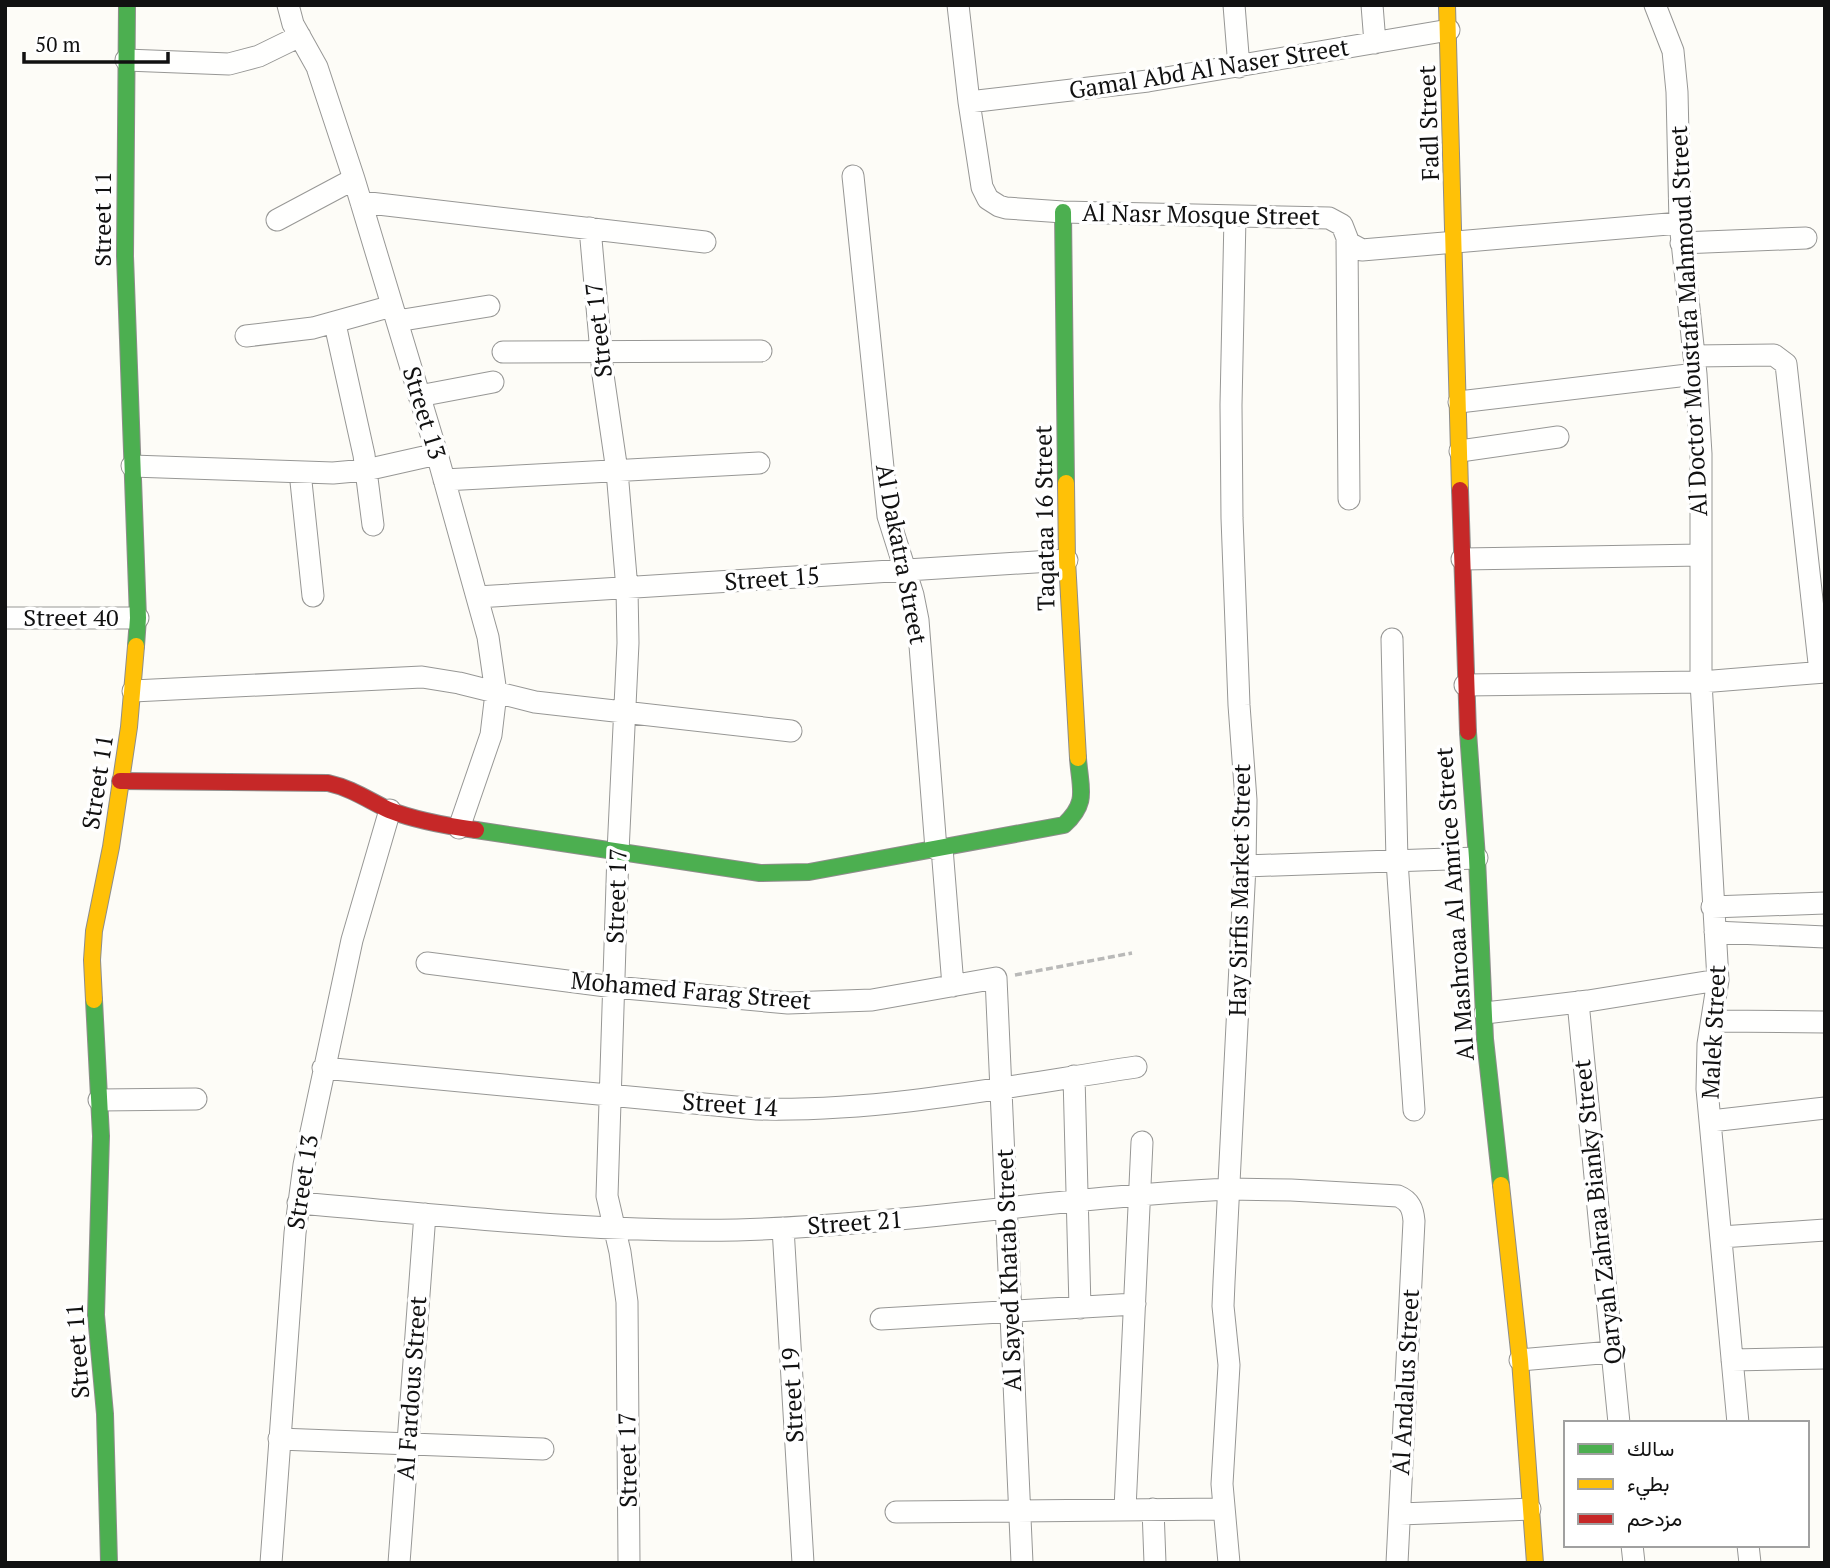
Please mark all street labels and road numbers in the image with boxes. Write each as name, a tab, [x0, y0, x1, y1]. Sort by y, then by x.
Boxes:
street label: Gamal Abd Al Naser Street	[1067, 30, 1351, 106]
street label: Fadl Street	[1410, 65, 1446, 181]
street label: Al Doctor Moustafa Mahmoud Street	[1662, 125, 1714, 517]
street label: Street 11	[86, 171, 118, 267]
street label: Al Nasr Mosque Street	[1082, 196, 1320, 232]
street label: Street 17	[577, 281, 619, 379]
street label: Street 13	[396, 362, 454, 463]
street label: Taqataa 16 Street	[1026, 425, 1062, 611]
street label: Al Dakatra Street	[869, 461, 935, 647]
street label: Street 15	[723, 559, 821, 597]
street label: Street 40	[23, 601, 119, 633]
street label: Street 11	[74, 732, 120, 831]
street label: Al Mashroaa Al Amrice Street	[1427, 746, 1481, 1062]
street label: Hay Sirfis Market Street	[1221, 763, 1257, 1017]
street label: Street 17	[598, 848, 634, 944]
street label: Mohamed Farag Street	[570, 964, 813, 1016]
street label: Malek Street	[1694, 964, 1733, 1100]
street label: Qaryah Zahraa Bianky Street	[1565, 1058, 1629, 1366]
street label: Street 14	[681, 1085, 779, 1123]
street label: Street 13	[279, 1132, 325, 1231]
street label: Al Sayed Khatab Street	[988, 1148, 1028, 1392]
street label: Street 21	[806, 1203, 904, 1241]
street label: Al Andalus Street	[1384, 1288, 1426, 1476]
street label: Al Fardous Street	[389, 1295, 433, 1481]
street label: Street 11	[58, 1302, 96, 1400]
street label: Street 19	[774, 1347, 810, 1444]
street label: Street 17	[610, 1412, 644, 1508]

